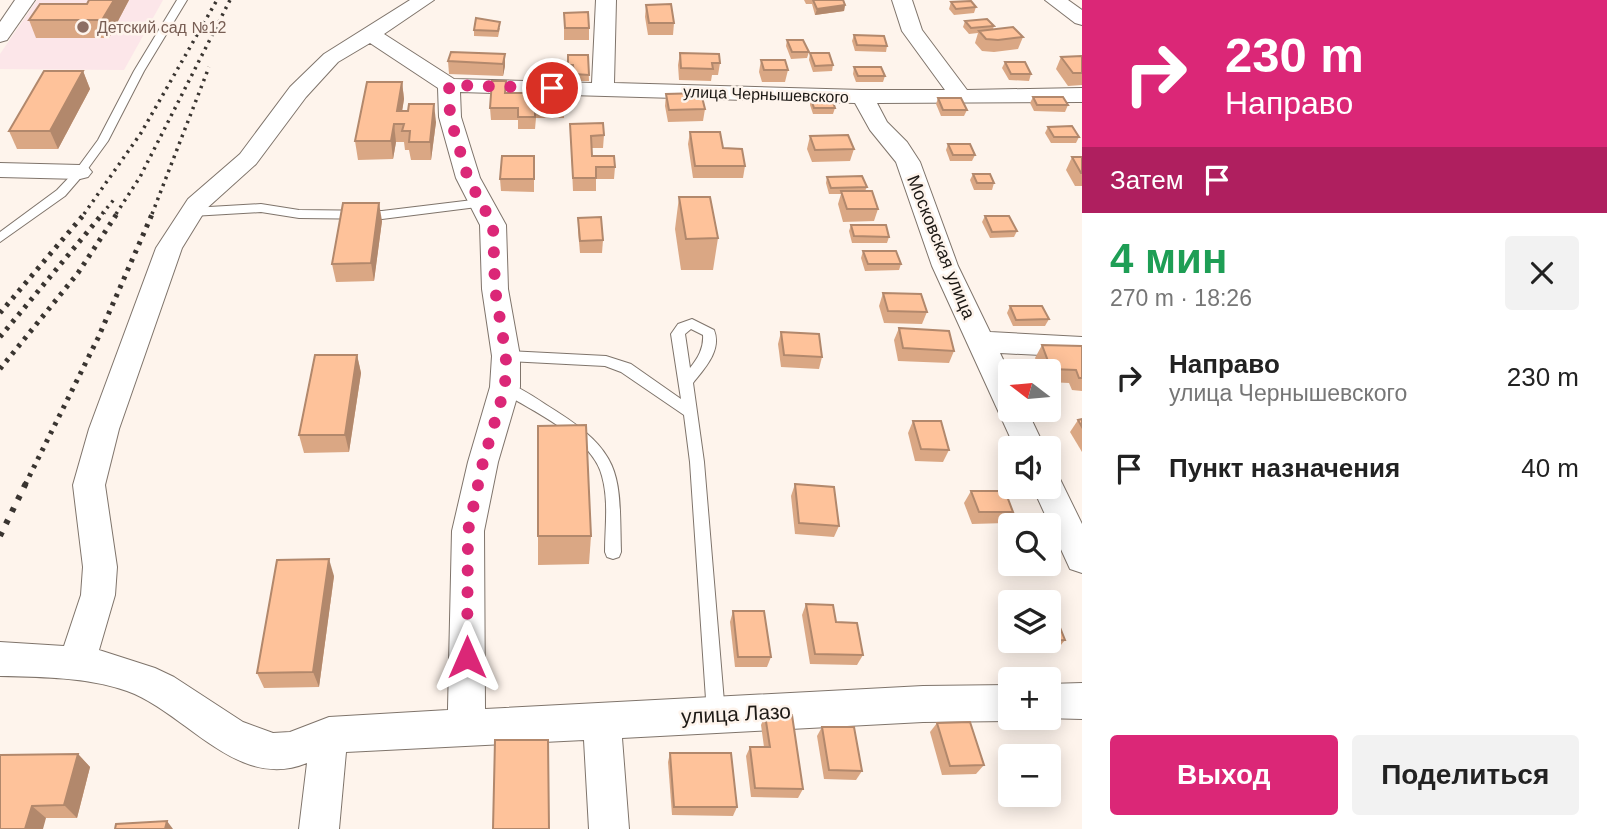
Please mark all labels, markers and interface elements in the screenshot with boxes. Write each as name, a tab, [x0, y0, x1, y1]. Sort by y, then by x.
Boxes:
marker: Детский сад №12	[75, 19, 91, 35]
place label: Детский сад №12	[97, 19, 226, 36]
icon: right	[1110, 28, 1201, 119]
text: 230 m	[1225, 28, 1364, 82]
pin	[522, 58, 582, 118]
icon: arrive	[533, 69, 571, 107]
street label: улица Чернышевского	[683, 83, 849, 106]
text: Направо	[1225, 85, 1353, 121]
icon: arrive	[1198, 161, 1236, 199]
text: Затем	[1110, 165, 1184, 195]
street label: Московская улица	[903, 172, 979, 323]
text: 4 мин	[1110, 235, 1227, 282]
button: close	[1505, 236, 1579, 310]
text: 270 m · 18:26	[1110, 285, 1252, 311]
text: Направо	[1169, 349, 1280, 379]
north arrow	[998, 359, 1060, 422]
map controls	[998, 359, 1061, 807]
icon: right	[1110, 359, 1148, 397]
text: 230 m	[1507, 362, 1579, 392]
text: улица Чернышевского	[1169, 380, 1407, 406]
button: sound	[998, 436, 1061, 499]
icon: arrive	[1110, 450, 1148, 488]
text: Пункт назначения	[1169, 453, 1400, 483]
text: 40 m	[1521, 453, 1579, 483]
button: search	[998, 513, 1061, 576]
button: layers	[998, 590, 1061, 653]
position arrow	[430, 620, 504, 694]
button: +	[998, 667, 1061, 730]
street label: улица Лазо	[681, 699, 791, 728]
button: Выход	[1110, 735, 1338, 815]
button: Поделиться	[1352, 735, 1579, 815]
button: −	[998, 744, 1061, 807]

